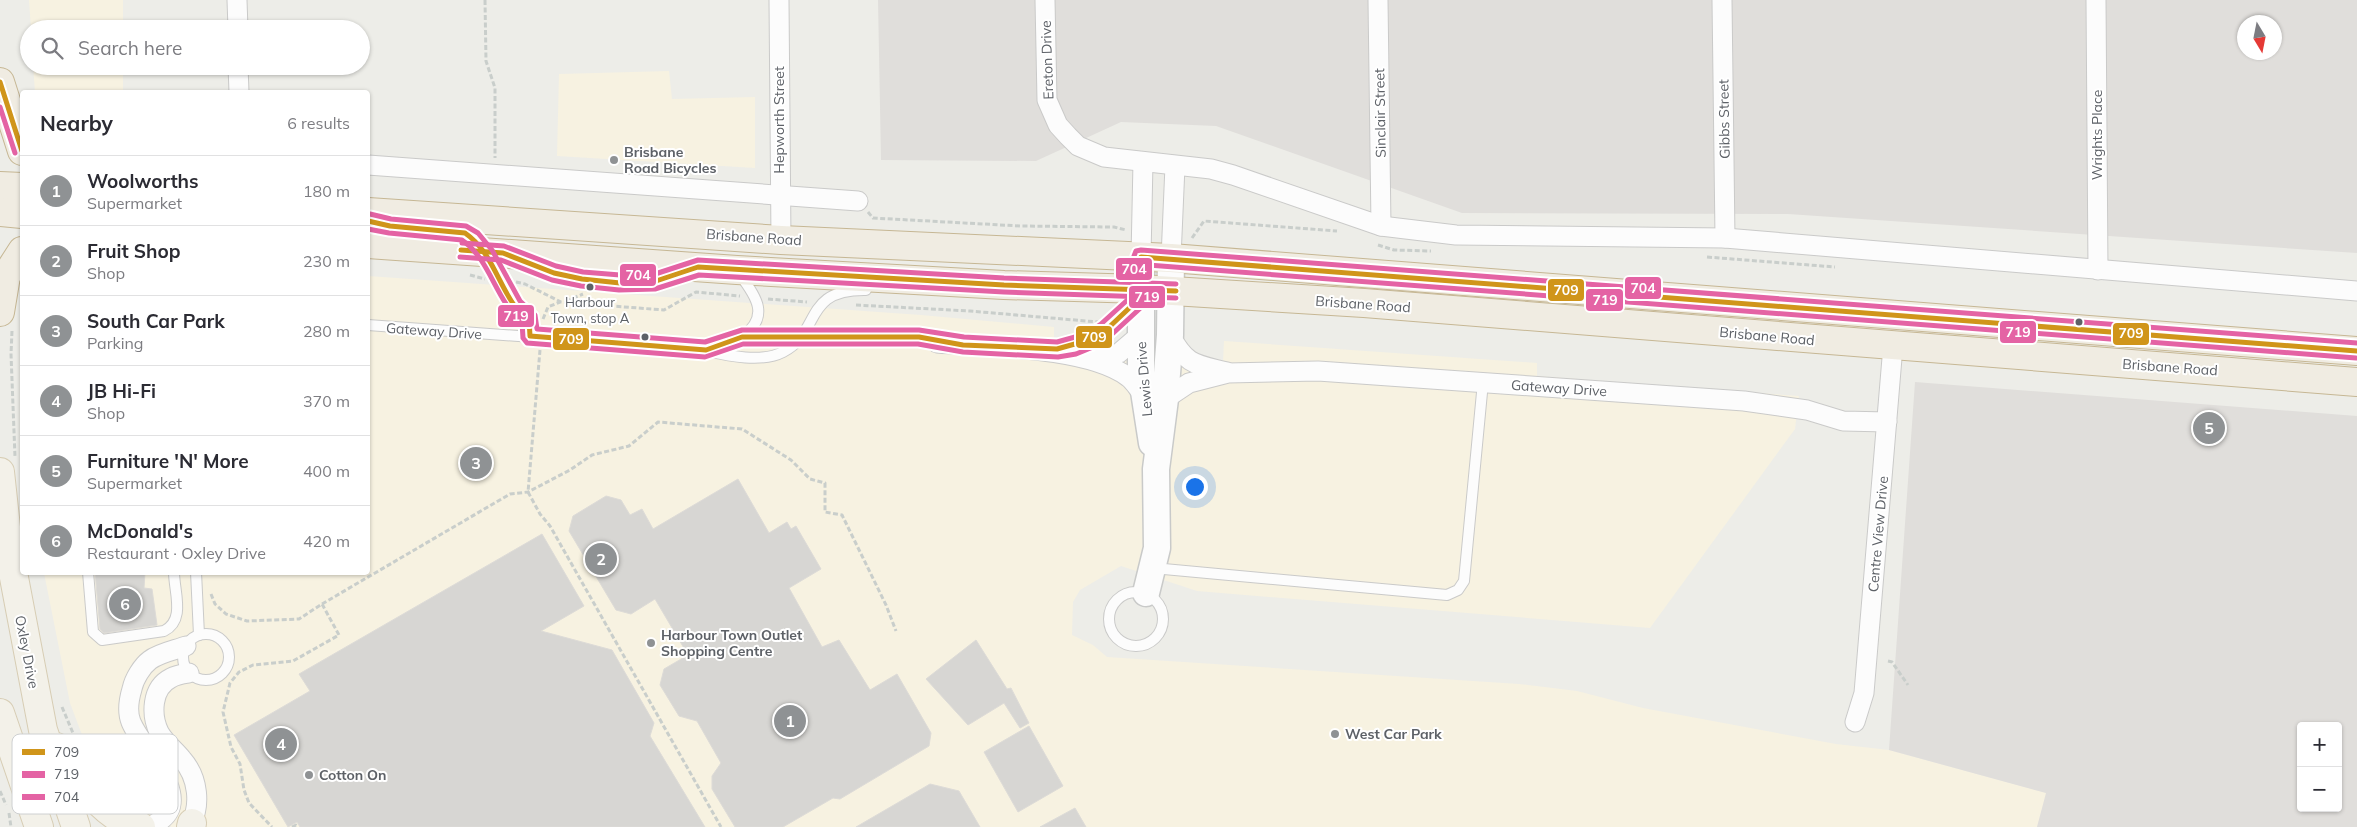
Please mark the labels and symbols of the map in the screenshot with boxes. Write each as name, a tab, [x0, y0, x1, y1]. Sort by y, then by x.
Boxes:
north arrow	[2237, 15, 2282, 60]
street label: Ereton Drive	[1037, 20, 1057, 100]
street label: Hepworth Street	[770, 66, 788, 174]
street label: Sinclair Street	[1370, 68, 1390, 158]
street label: Gibbs Street	[1714, 79, 1734, 159]
street label: Wrights Place	[2088, 90, 2106, 180]
place label: Brisbane Road Bicycles	[624, 143, 716, 177]
marker: Brisbane Road Bicycles	[608, 154, 620, 166]
street label: Brisbane Road	[706, 225, 802, 249]
line badge: 704	[1115, 257, 1153, 281]
text: 704	[1121, 260, 1147, 278]
line badge: 704	[619, 263, 657, 287]
text: 704	[625, 266, 651, 284]
line badge: 704	[1624, 276, 1662, 300]
line badge: 709	[1547, 278, 1585, 302]
text: 704	[1630, 279, 1656, 297]
text: 709	[1553, 281, 1579, 299]
marker: Harbour Town, stop A	[585, 282, 595, 292]
line badge: 719	[1128, 285, 1166, 309]
text: 719	[1134, 288, 1160, 306]
line badge: 719	[1585, 288, 1624, 312]
text: 719	[1592, 291, 1618, 309]
street label: Brisbane Road	[1315, 292, 1411, 316]
place label: Harbour Town, stop A	[551, 294, 630, 326]
line badge: 719	[497, 304, 535, 328]
text: 719	[503, 307, 529, 325]
unlabelled marker	[2074, 317, 2084, 327]
street label: Gateway Drive	[385, 319, 483, 343]
line badge: 719	[1999, 320, 2037, 344]
line badge: 709	[2112, 322, 2150, 346]
street label: Brisbane Road	[1719, 323, 1815, 349]
text: 719	[2005, 323, 2031, 341]
text: 709	[2118, 324, 2144, 342]
line badge: 709	[1075, 325, 1113, 349]
line badge: 709	[552, 327, 590, 351]
text: 709	[1081, 328, 1107, 346]
text: 709	[558, 330, 584, 348]
unlabelled marker	[640, 332, 650, 342]
street label: Lewis Drive	[1132, 341, 1156, 417]
street label: Brisbane Road	[2122, 355, 2218, 379]
street label: Gateway Drive	[1510, 376, 1608, 400]
pin: 5	[2193, 409, 2225, 447]
pin: 3	[460, 444, 492, 482]
your location	[1182, 474, 1208, 500]
street label: Centre View Drive	[1864, 475, 1892, 593]
pin: 2	[585, 540, 617, 578]
pin: 6	[109, 585, 141, 623]
street label: Oxley Drive	[11, 614, 43, 690]
place label: Harbour Town Outlet Shopping Centre	[661, 626, 803, 660]
marker: Harbour Town Outlet Shopping Centre	[645, 637, 657, 649]
pin: 1	[774, 702, 806, 740]
pin: 4	[265, 725, 297, 763]
place label: West Car Park	[1345, 725, 1442, 743]
marker: West Car Park	[1329, 728, 1341, 740]
legend	[12, 734, 178, 814]
text: 709	[54, 743, 79, 761]
text: 719	[54, 765, 79, 783]
place label: Cotton On	[319, 766, 387, 784]
marker: Cotton On	[303, 769, 315, 781]
text: 704	[54, 788, 80, 806]

